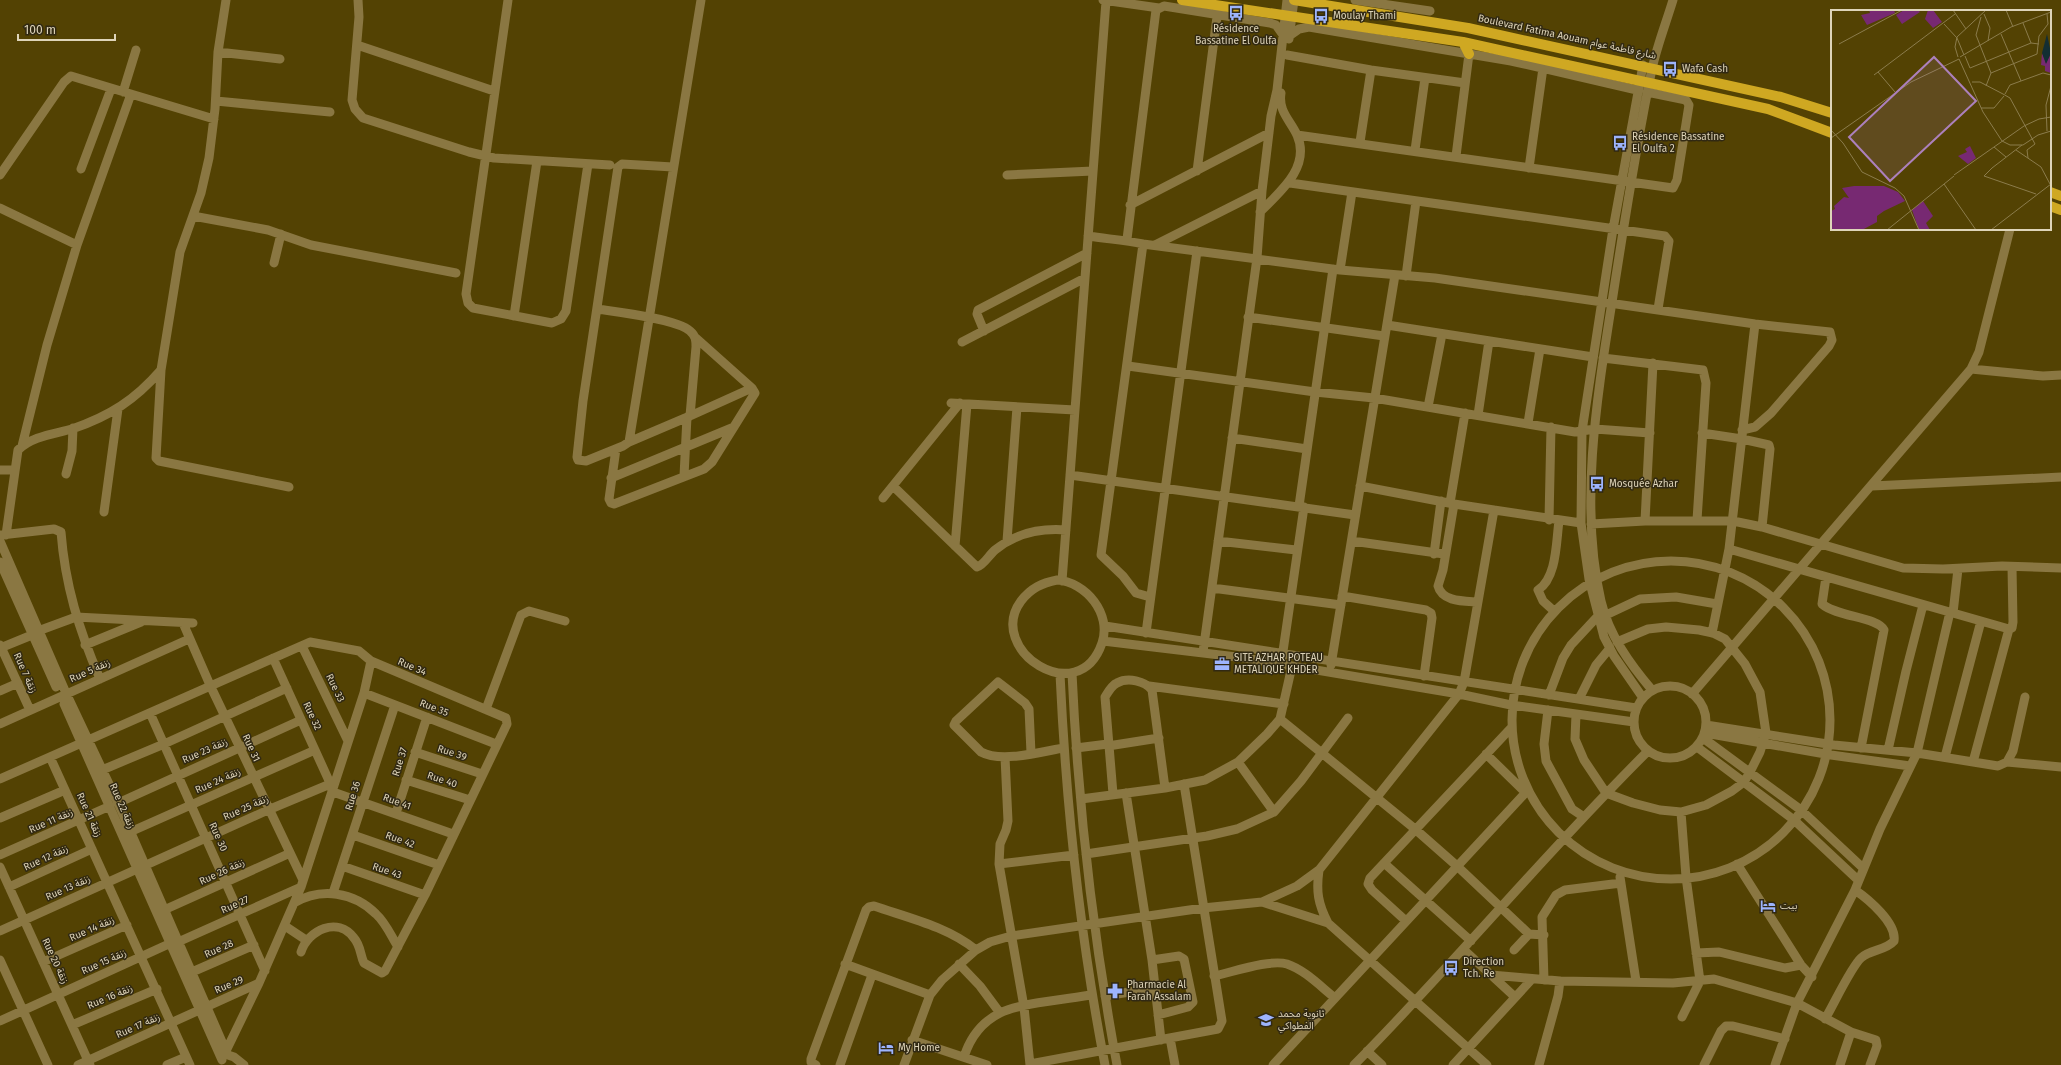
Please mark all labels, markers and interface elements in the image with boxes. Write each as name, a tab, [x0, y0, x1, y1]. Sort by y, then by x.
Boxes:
bus stop icon: Résidence Bassatine El Oulfa	[1227, 4, 1245, 22]
bus stop icon: Moulay Thami	[1312, 7, 1330, 25]
place label: Moulay Thami	[1333, 10, 1396, 22]
inset map	[1831, 10, 2051, 230]
street label: Boulevard Fatima Aouam شارع فاطمة عوام	[1476, 12, 1657, 64]
scale bar	[18, 16, 115, 42]
text: 100 m	[24, 23, 56, 37]
place label: Résidence Bassatine El Oulfa	[1195, 23, 1277, 47]
bus stop icon: Wafa Cash	[1661, 60, 1679, 78]
place label: Wafa Cash	[1682, 63, 1728, 75]
place label: Résidence Bassatine El Oulfa 2	[1632, 131, 1725, 155]
bus stop icon: Résidence Bassatine El Oulfa 2	[1611, 134, 1629, 152]
bus stop icon: Mosquée Azhar	[1588, 475, 1606, 493]
place label: Mosquée Azhar	[1609, 478, 1678, 490]
street label: Rue 7 زنقة	[11, 651, 39, 695]
place label: SITE AZHAR POTEAU METALIQUE KHDER	[1234, 652, 1323, 676]
office icon: SITE AZHAR POTEAU METALIQUE KHDER	[1213, 655, 1231, 673]
street label: Rue 34	[396, 656, 429, 679]
street label: Rue 5 زنقة	[68, 657, 113, 685]
street label: Rue 33	[323, 672, 347, 704]
street label: Rue 35	[418, 697, 450, 719]
street label: Rue 32	[300, 700, 324, 732]
street label: Rue 31	[239, 732, 263, 764]
street label: Rue 23 زنقة	[180, 736, 230, 766]
street label: Rue 39	[436, 743, 468, 763]
street label: Rue 37	[390, 746, 410, 778]
street label: Rue 24 زنقة	[193, 766, 243, 796]
street label: Rue 40	[425, 770, 459, 791]
street label: Rue 36	[343, 780, 363, 812]
street label: Rue 22 زنقة	[107, 781, 137, 831]
street label: Rue 21 زنقة	[74, 791, 104, 839]
street label: Rue 41	[381, 791, 413, 813]
street label: Rue 25 زنقة	[221, 793, 271, 823]
street label: Rue 11 زنقة	[27, 806, 75, 836]
street label: Rue 30	[206, 821, 230, 854]
street label: Rue 42	[384, 829, 416, 851]
street label: Rue 12 زنقة	[22, 842, 70, 874]
street label: Rue 26 زنقة	[197, 856, 247, 888]
street label: Rue 43	[371, 860, 403, 882]
street label: Rue 13 زنقة	[44, 873, 93, 903]
street label: Rue 27	[219, 893, 251, 916]
hotel icon: بيت	[1759, 897, 1777, 915]
place label: بيت	[1780, 900, 1798, 912]
street label: Rue 14 زنقة	[68, 914, 117, 944]
street label: Rue 20 زنقة	[39, 936, 71, 986]
street label: Rue 28	[203, 937, 236, 961]
street label: Rue 15 زنقة	[80, 947, 129, 977]
place label: Direction Tch. Re	[1463, 956, 1504, 980]
bus stop icon: Direction Tch. Re	[1442, 959, 1460, 977]
street label: Rue 29	[213, 974, 245, 996]
place label: Pharmacie Al Farah Assalam	[1127, 979, 1191, 1003]
street label: Rue 16 زنقة	[85, 982, 135, 1012]
pharmacy icon: Pharmacie Al Farah Assalam	[1106, 982, 1124, 1000]
place label: ثانوية محمد الفطواكي	[1278, 1008, 1325, 1033]
street label: Rue 17 زنقة	[114, 1011, 162, 1041]
school or university icon: ثانوية محمد الفطواكي	[1257, 1011, 1275, 1029]
hotel icon: My Home	[877, 1039, 895, 1057]
place label: My Home	[898, 1042, 940, 1054]

